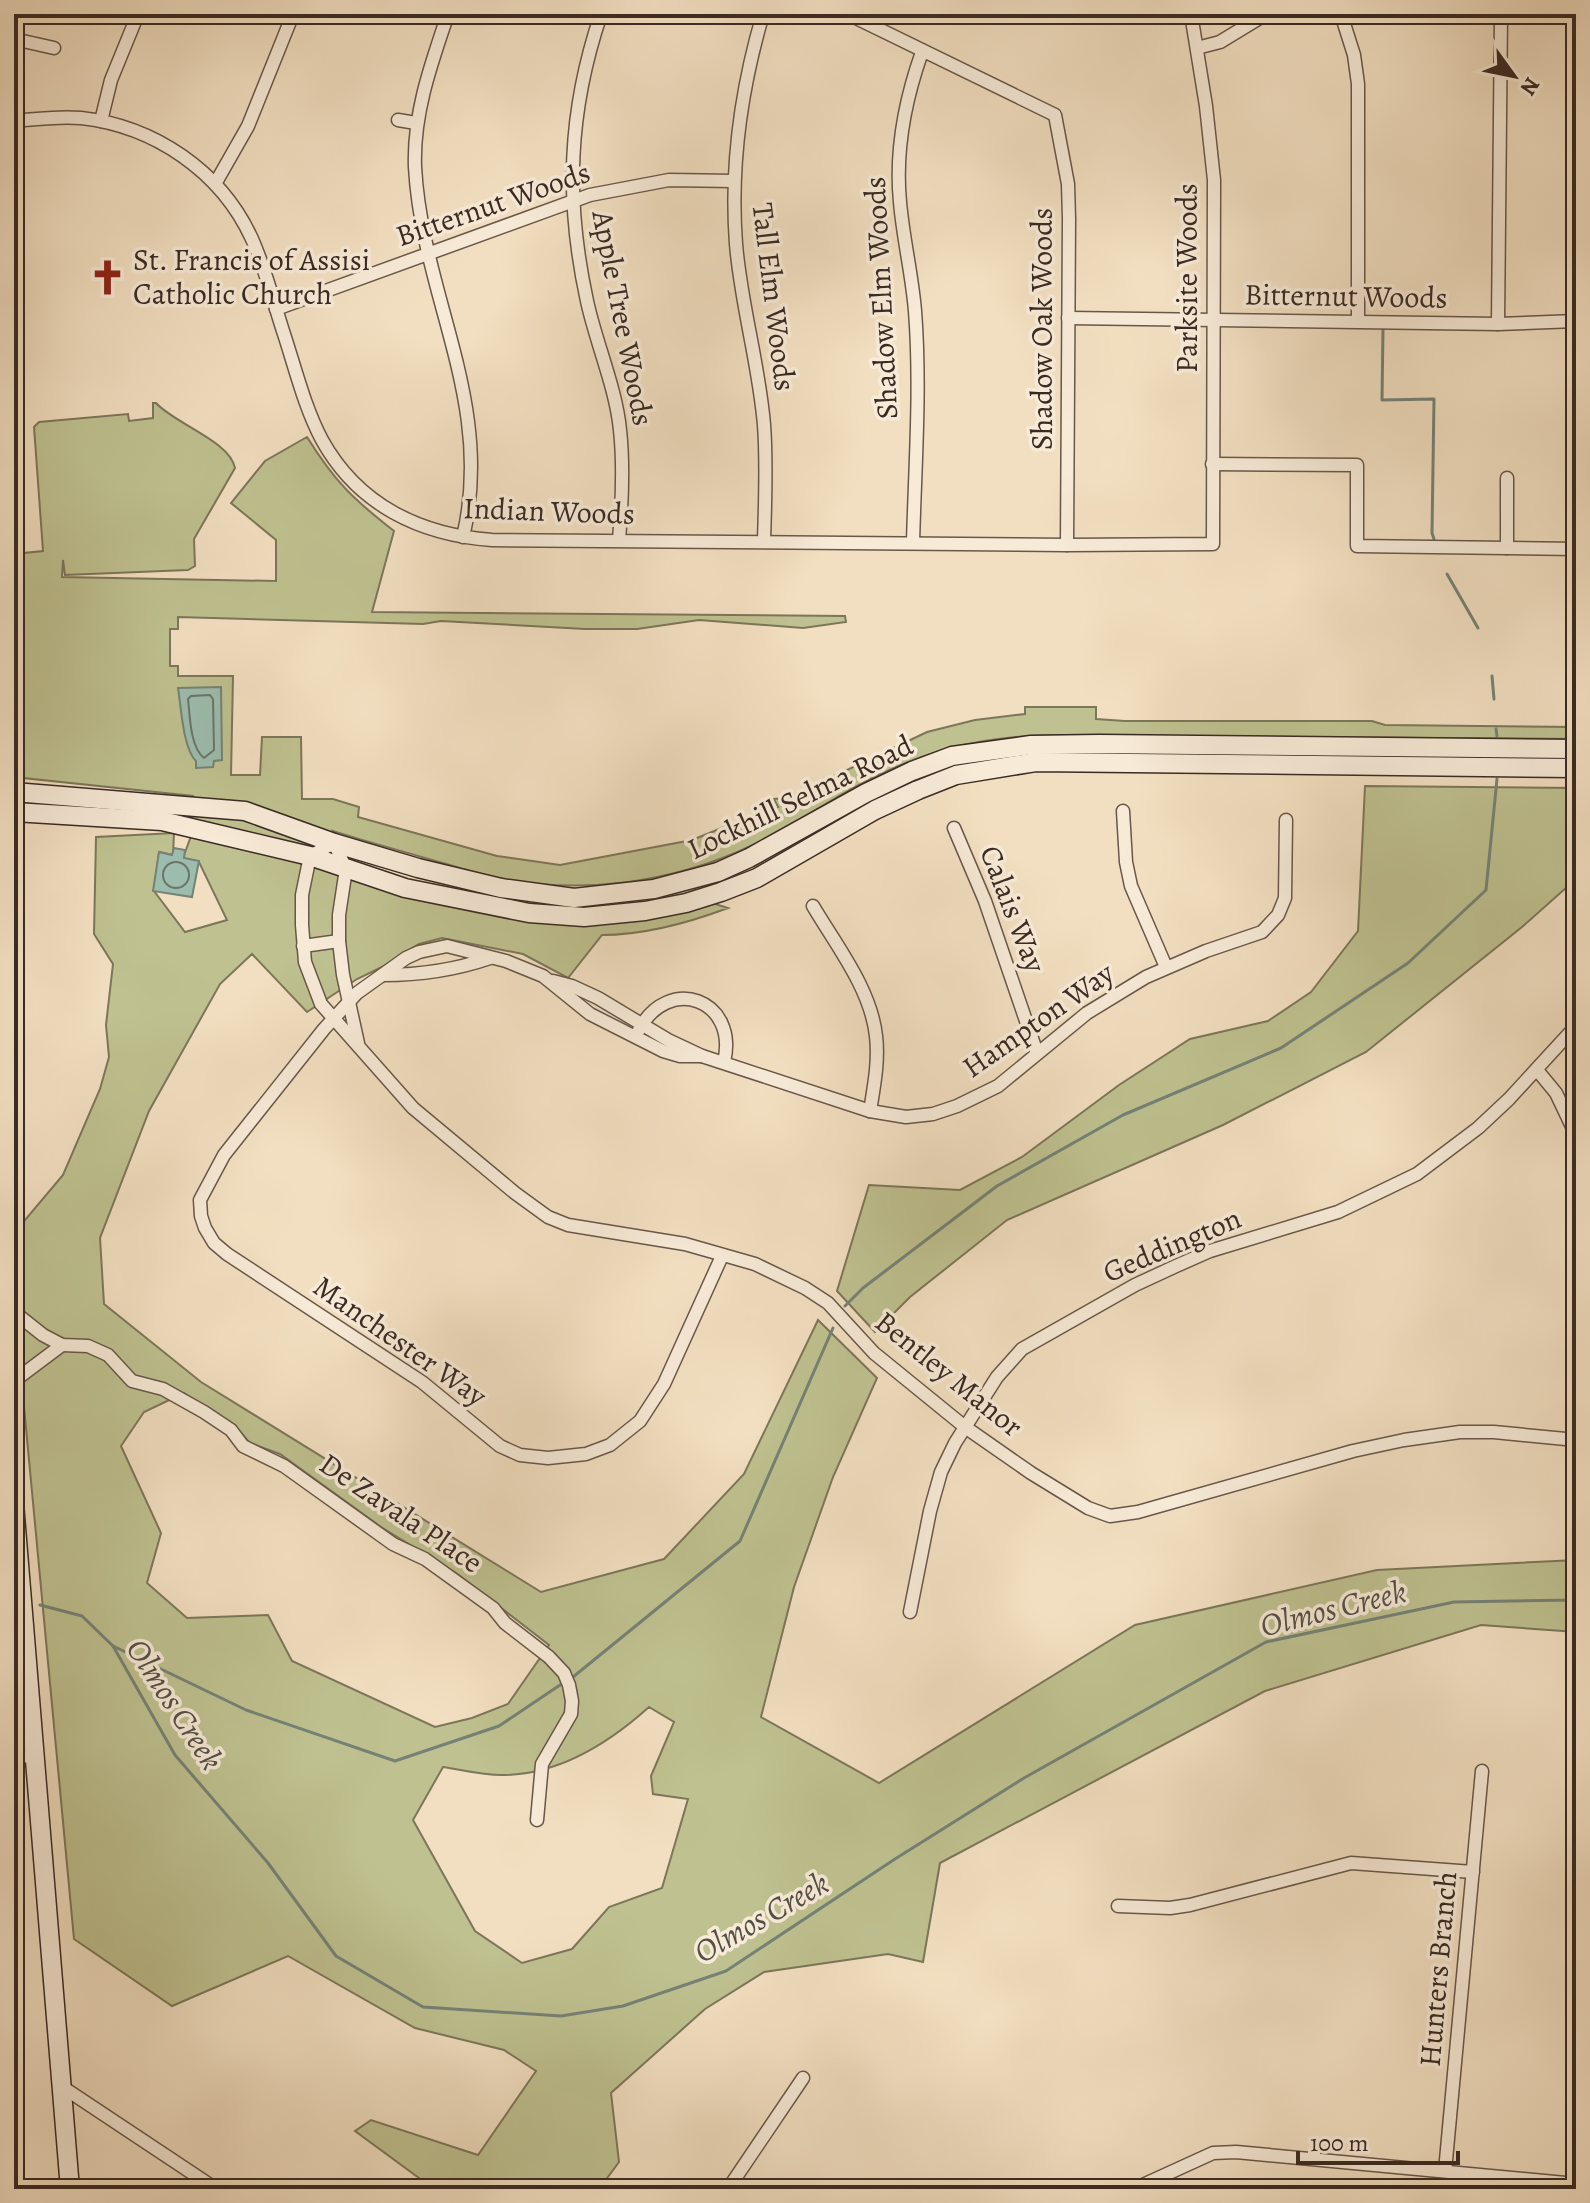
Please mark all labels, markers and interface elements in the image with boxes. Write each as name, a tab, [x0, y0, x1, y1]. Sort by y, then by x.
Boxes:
north arrow	[1474, 36, 1554, 116]
text: N	[1513, 71, 1547, 101]
street label: Bitternut Woods	[390, 152, 596, 256]
street label: Shadow Elm Woods	[855, 176, 907, 420]
street label: Parksite Woods	[1167, 183, 1207, 373]
street label: Tall Elm Woods	[743, 201, 805, 393]
street label: Apple Tree Woods	[582, 206, 663, 429]
street label: Shadow Oak Woods	[1022, 208, 1062, 450]
place label: St. Francis of Assisi Catholic Church	[133, 240, 370, 314]
church icon: St. Francis of Assisi Catholic Church	[88, 258, 126, 296]
street label: Bitternut Woods	[1244, 274, 1448, 318]
street label: Indian Woods	[463, 488, 635, 534]
street label: Lockhill Selma Road	[681, 725, 920, 869]
street label: Calais Way	[971, 840, 1056, 979]
street label: Hampton Way	[954, 953, 1122, 1087]
street label: Geddington	[1097, 1198, 1247, 1292]
street label: Manchester Way	[305, 1266, 495, 1416]
street label: Bentley Manor	[867, 1302, 1031, 1446]
street label: De Zavala Place	[312, 1444, 490, 1582]
water label: Olmos Creek	[1256, 1569, 1410, 1647]
water label: Olmos Creek	[116, 1630, 234, 1778]
water label: Olmos Creek	[686, 1861, 836, 1973]
street label: Hunters Branch	[1410, 1870, 1466, 2068]
scale bar	[1298, 2115, 1458, 2165]
text: 100 m	[1310, 2127, 1369, 2159]

